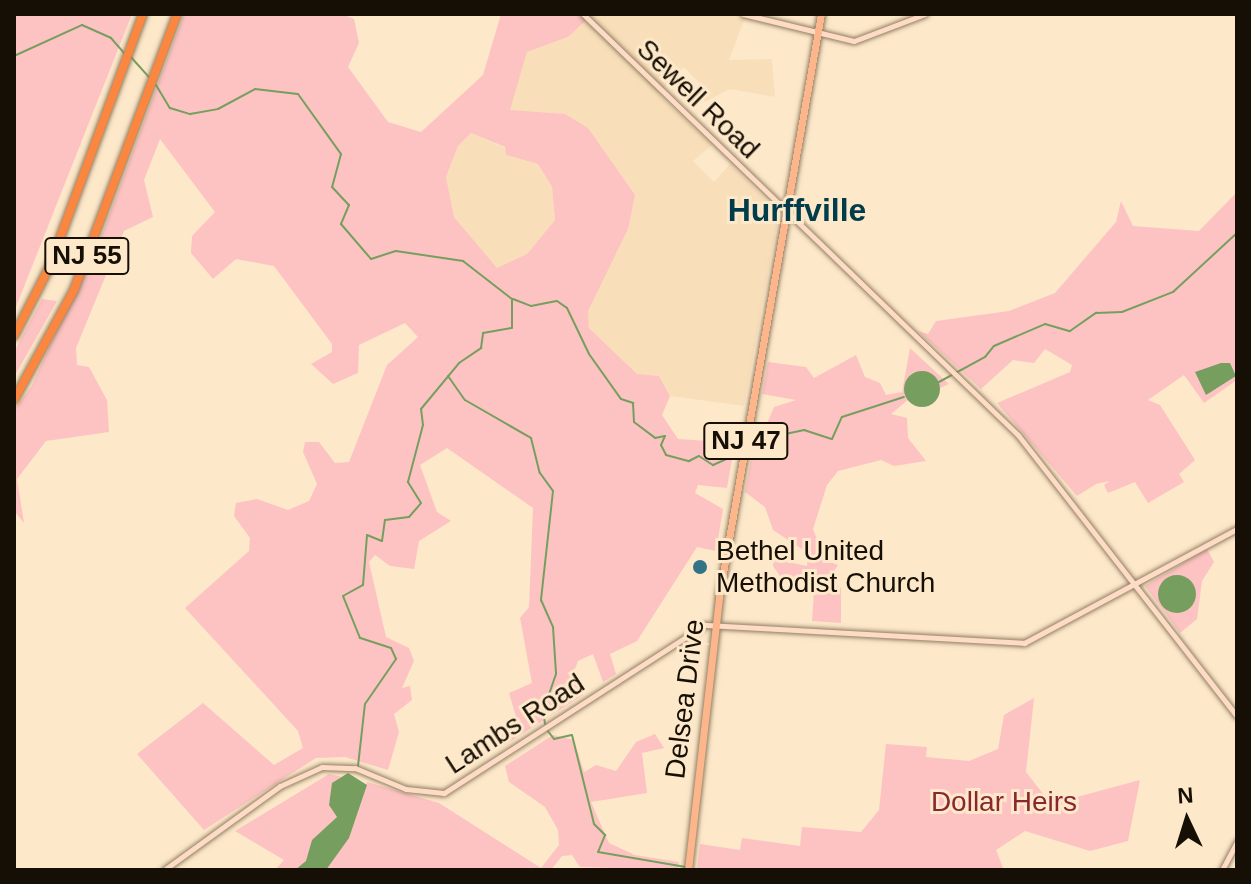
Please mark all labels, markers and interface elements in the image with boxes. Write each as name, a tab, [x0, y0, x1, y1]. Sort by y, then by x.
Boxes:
street label: Sewell Road	[630, 32, 766, 166]
district label: Hurffville	[728, 191, 866, 229]
road number: NJ 55	[43, 234, 131, 278]
road number: NJ 47	[702, 419, 790, 463]
place label: Bethel United Methodist Church	[716, 534, 935, 600]
marker: Bethel United Methodist Church	[691, 558, 709, 576]
street label: Delsea Drive	[659, 617, 711, 781]
street label: Lambs Road	[439, 667, 591, 781]
north arrow	[1147, 780, 1227, 860]
text: N	[1176, 783, 1194, 809]
park label: Dollar Heirs	[931, 785, 1077, 819]

